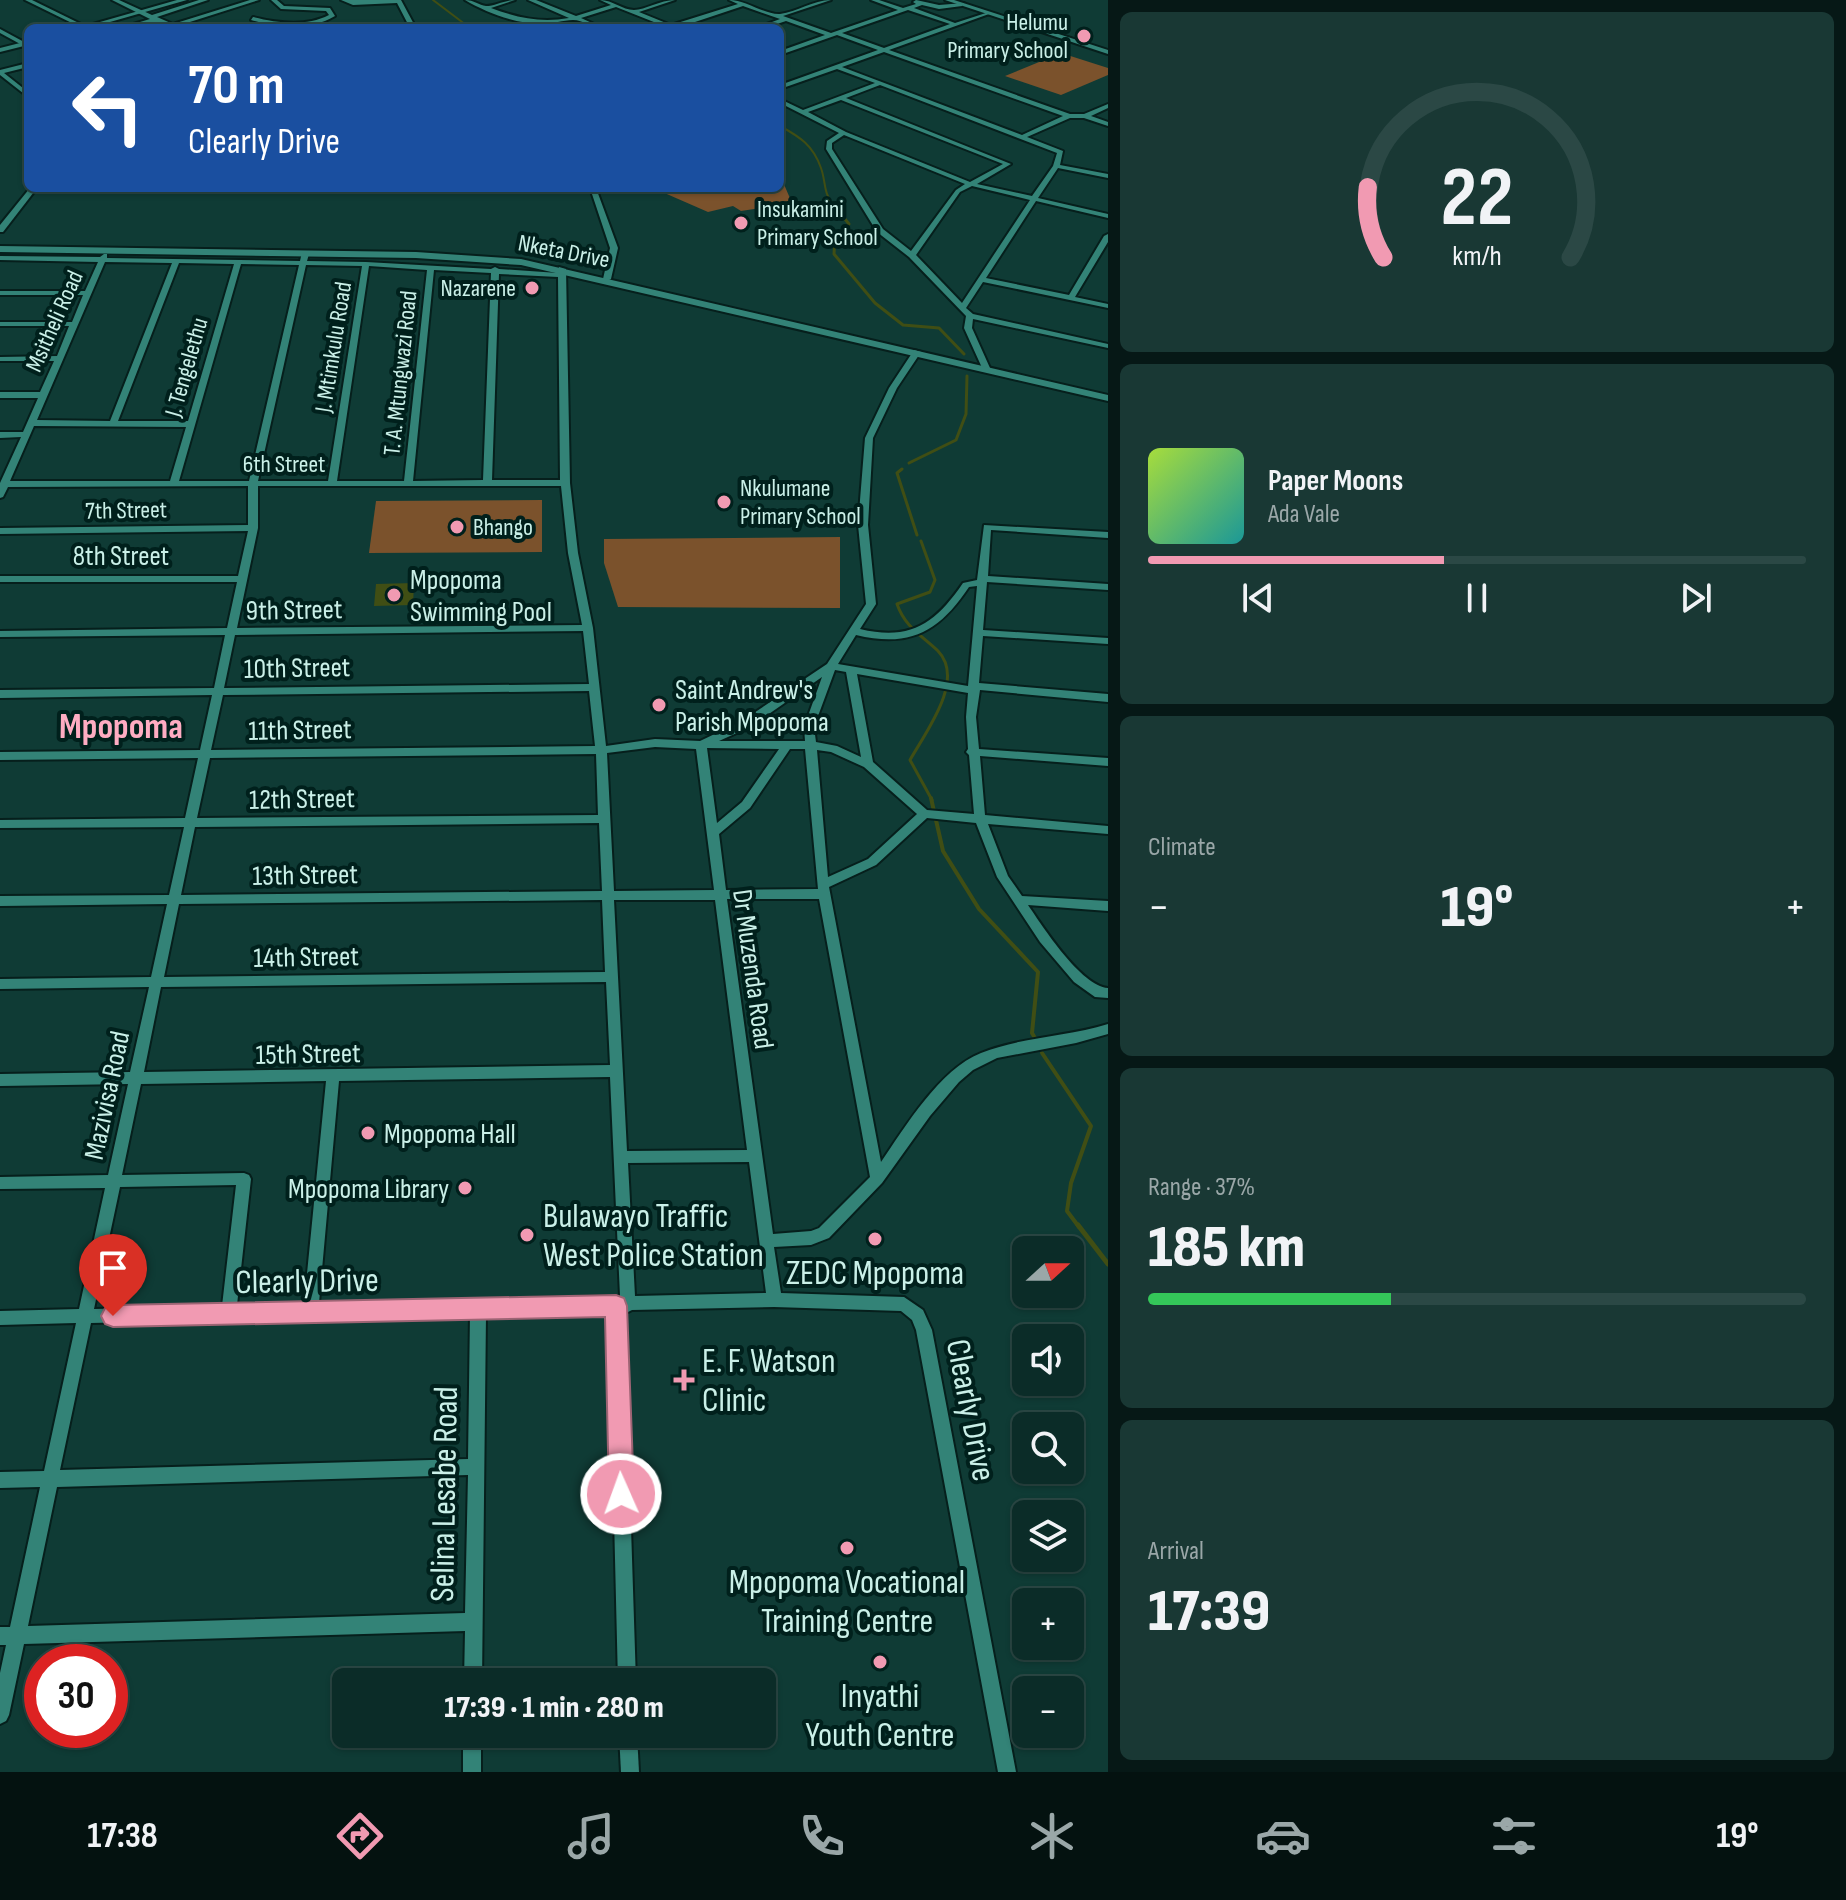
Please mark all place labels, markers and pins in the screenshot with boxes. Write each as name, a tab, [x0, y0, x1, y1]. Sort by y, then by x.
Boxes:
place label: Helumu Primary School	[947, 8, 1068, 65]
marker: Helumu Primary School	[1075, 27, 1093, 45]
place label: Insukamini Primary School	[757, 195, 878, 252]
marker: Insukamini Primary School	[732, 214, 750, 232]
place label: Nazarene	[441, 274, 516, 303]
marker: Nazarene	[523, 279, 541, 297]
place label: Nkulumane Primary School	[740, 474, 861, 531]
marker: Nkulumane Primary School	[715, 493, 733, 511]
place label: Bhango	[473, 513, 533, 542]
marker: Bhango	[448, 518, 466, 536]
place label: Mpopoma Swimming Pool	[410, 564, 552, 629]
marker: Mpopoma Swimming Pool	[385, 586, 403, 604]
place label: Saint Andrew's Parish Mpopoma	[675, 674, 829, 739]
marker: Saint Andrew's Parish Mpopoma	[650, 696, 668, 714]
place label: Mpopoma Hall	[384, 1118, 516, 1151]
marker: Mpopoma Hall	[359, 1124, 377, 1142]
place label: Mpopoma Library	[288, 1173, 449, 1206]
marker: Mpopoma Library	[456, 1179, 474, 1197]
place label: Bulawayo Traffic West Police Station	[543, 1196, 764, 1276]
marker: Bulawayo Traffic West Police Station	[518, 1226, 536, 1244]
marker: ZEDC Mpopoma	[866, 1230, 884, 1248]
pin	[79, 1234, 147, 1316]
place label: ZEDC Mpopoma	[786, 1253, 964, 1294]
place label: E. F. Watson Clinic	[702, 1341, 836, 1421]
marker: E. F. Watson Clinic	[673, 1369, 695, 1391]
marker: Mpopoma Vocational Training Centre	[838, 1539, 856, 1557]
place label: Mpopoma Vocational Training Centre	[729, 1562, 965, 1642]
marker: Inyathi Youth Centre	[871, 1653, 889, 1671]
place label: Inyathi Youth Centre	[806, 1676, 955, 1756]

